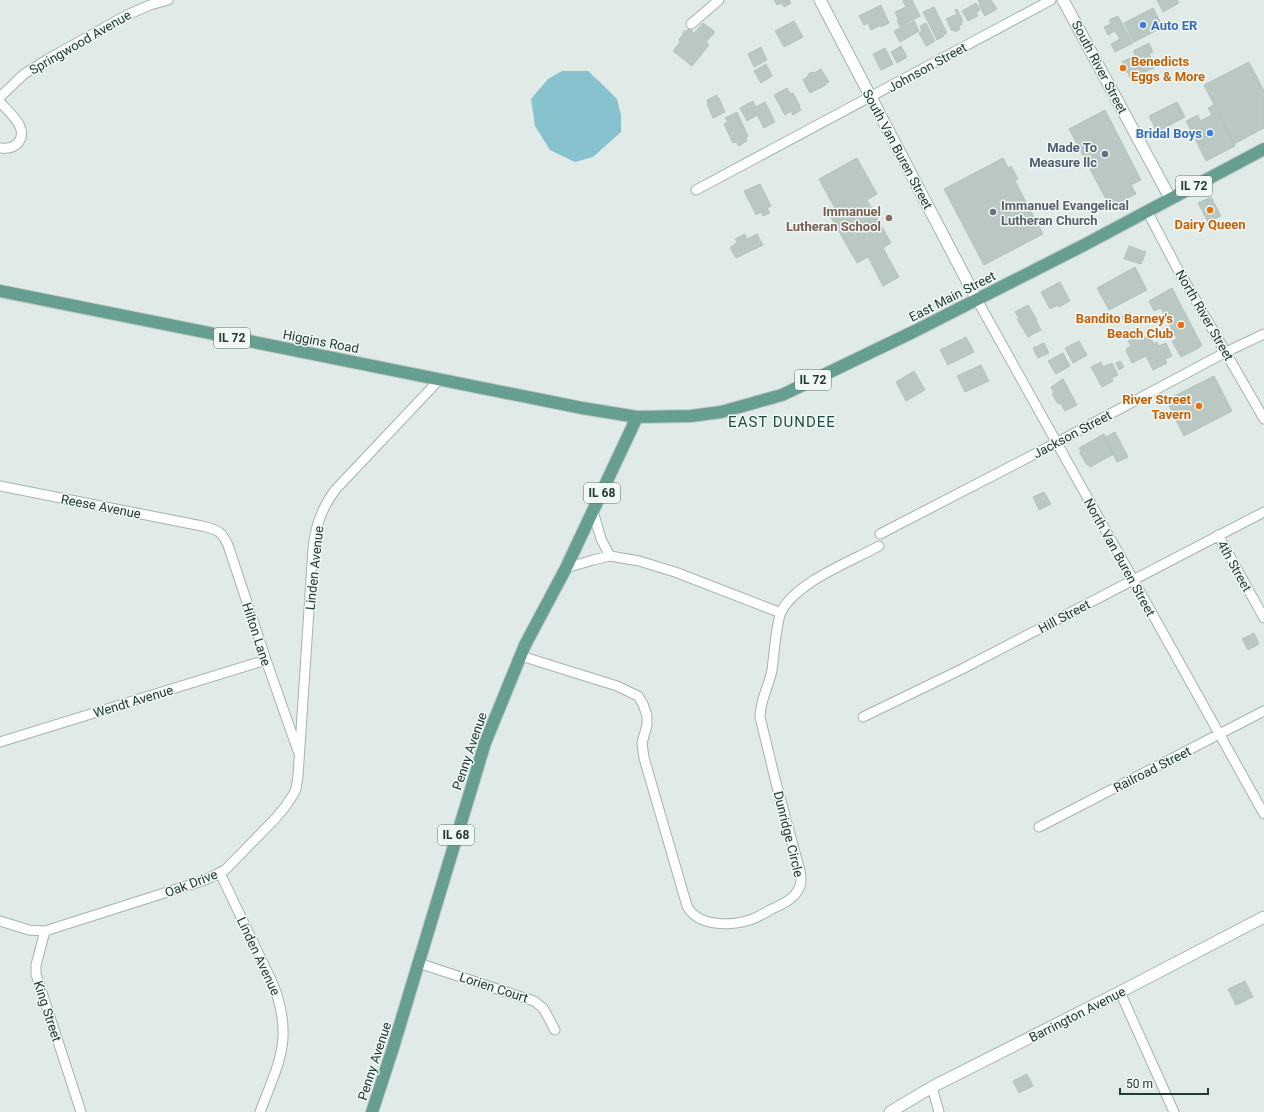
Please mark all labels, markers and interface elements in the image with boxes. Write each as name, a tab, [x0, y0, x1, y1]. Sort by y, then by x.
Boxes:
street label: Springwood Avenue	[27, 7, 134, 78]
street label: South River Street	[1069, 18, 1130, 116]
place label: Auto ER	[1151, 18, 1198, 33]
marker: Auto ER	[1138, 20, 1148, 30]
street label: Johnson Street	[885, 40, 969, 95]
place label: Benedicts Eggs & More	[1131, 54, 1205, 84]
marker: Benedicts Eggs & More	[1118, 63, 1128, 73]
street label: South Van Buren Street	[860, 87, 936, 212]
place label: Bridal Boys	[1136, 126, 1202, 141]
marker: Bridal Boys	[1205, 128, 1215, 138]
place label: Made To Measure llc	[1029, 140, 1097, 170]
marker: Made To Measure llc	[1100, 149, 1110, 159]
road number: IL 72	[1176, 176, 1212, 196]
place label: Immanuel Evangelical Lutheran Church	[1001, 198, 1129, 228]
place label: Immanuel Lutheran School	[786, 204, 881, 234]
marker: Dairy Queen	[1205, 205, 1215, 215]
marker: Immanuel Evangelical Lutheran Church	[988, 207, 998, 217]
marker: Immanuel Lutheran School	[884, 213, 894, 223]
place label: Dairy Queen	[1174, 217, 1246, 232]
street label: North River Street	[1173, 267, 1237, 363]
street label: East Main Street	[907, 268, 998, 325]
place label: Bandito Barney's Beach Club	[1076, 311, 1173, 341]
marker: Bandito Barney's Beach Club	[1176, 320, 1186, 330]
street label: Higgins Road	[282, 327, 360, 356]
road number: IL 72	[214, 328, 250, 348]
road number: IL 72	[795, 370, 831, 390]
place label: River Street Tavern	[1122, 392, 1192, 422]
marker: River Street Tavern	[1194, 401, 1204, 411]
street label: Jackson Street	[1031, 408, 1114, 461]
district label: EAST DUNDEE	[728, 413, 836, 431]
road number: IL 68	[584, 483, 620, 503]
street label: Reese Avenue	[60, 491, 142, 522]
street label: North Van Buren Street	[1081, 496, 1158, 619]
street label: Linden Avenue	[303, 525, 326, 611]
street label: 4th Street	[1214, 538, 1255, 594]
street label: Hill Street	[1036, 597, 1093, 636]
street label: Hilton Lane	[239, 601, 274, 668]
street label: Wendt Avenue	[91, 682, 175, 721]
street label: Penny Avenue	[449, 710, 490, 792]
street label: Railroad Street	[1111, 743, 1194, 795]
street label: Dunridge Circle	[771, 790, 806, 879]
road number: IL 68	[438, 825, 474, 845]
street label: Oak Drive	[163, 867, 220, 900]
street label: Linden Avenue	[234, 915, 283, 998]
street label: Lorien Court	[458, 969, 530, 1006]
street label: King Street	[31, 979, 64, 1044]
street label: Barrington Avenue	[1027, 984, 1128, 1045]
street label: Penny Avenue	[355, 1020, 394, 1102]
scale bar	[1120, 1070, 1208, 1096]
text: 50 m	[1126, 1077, 1153, 1091]

